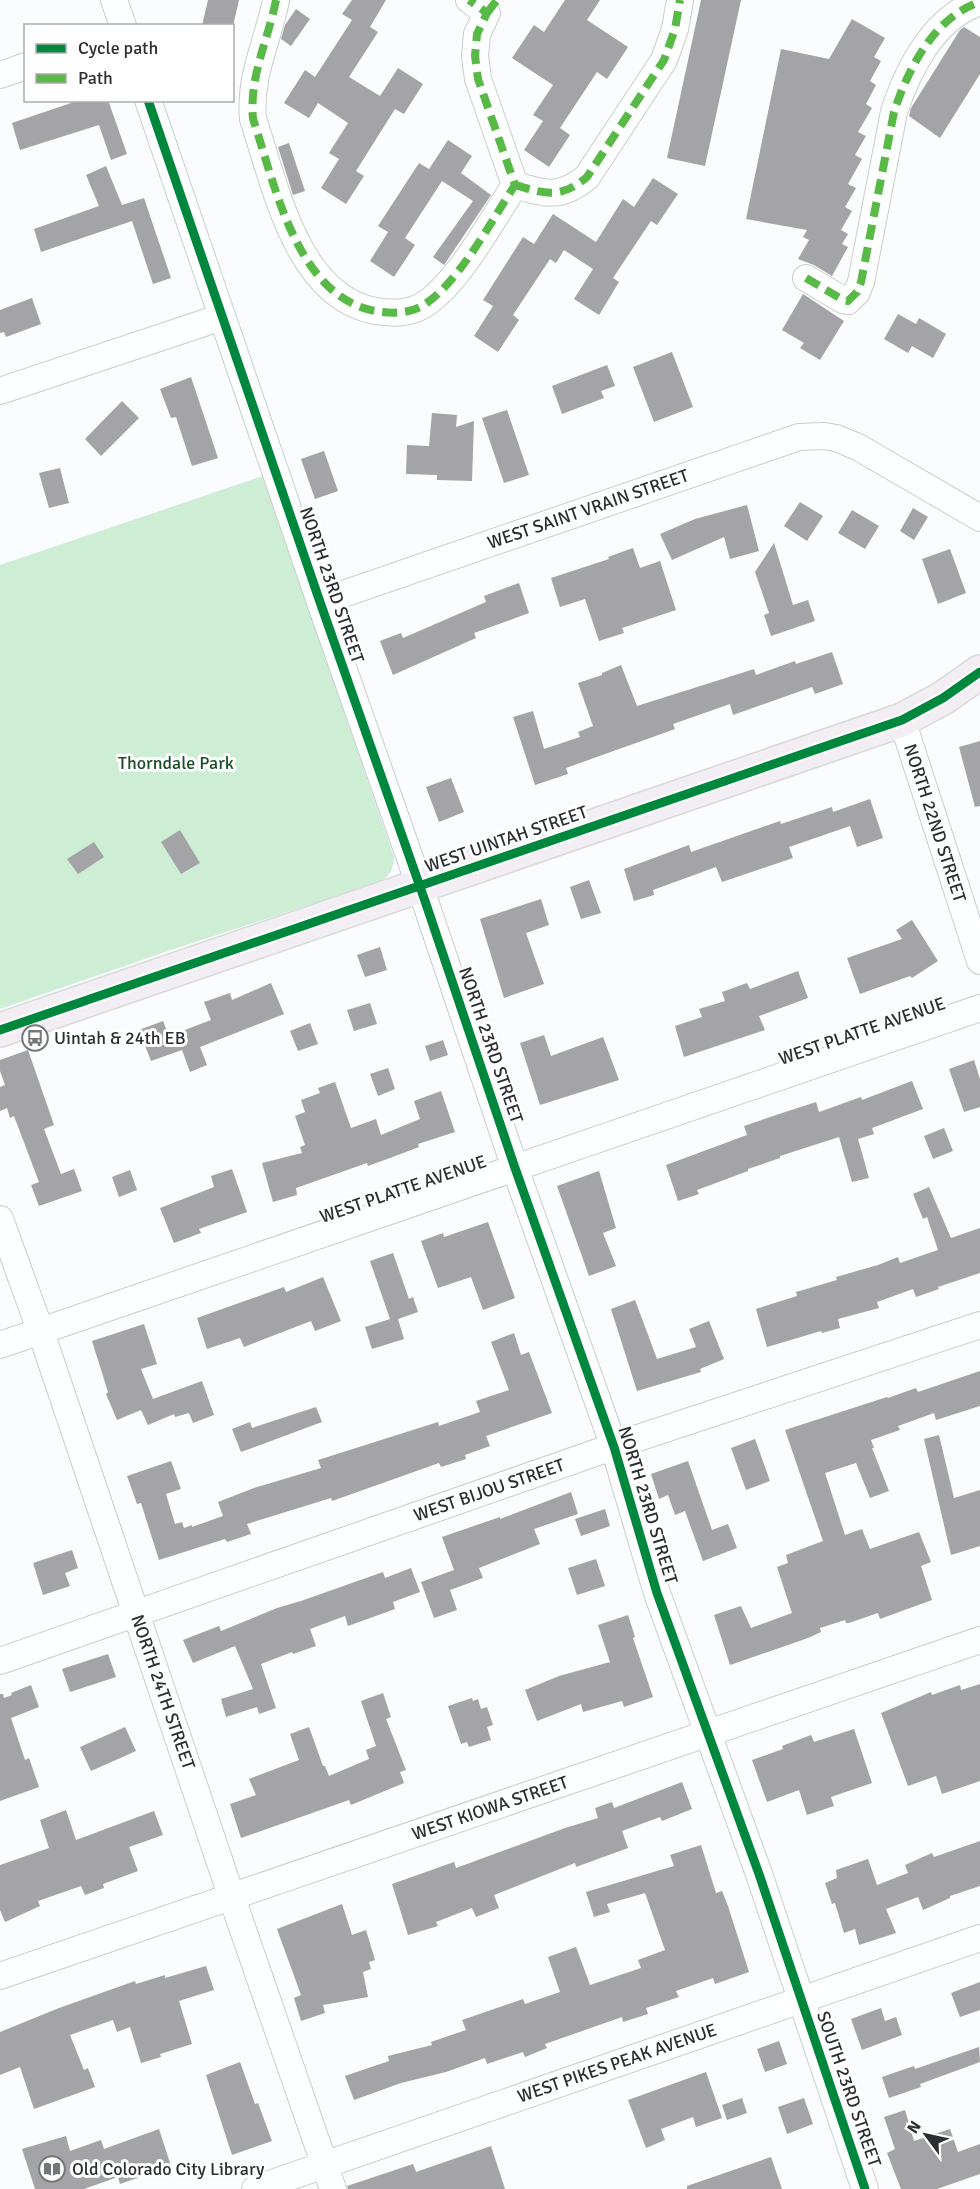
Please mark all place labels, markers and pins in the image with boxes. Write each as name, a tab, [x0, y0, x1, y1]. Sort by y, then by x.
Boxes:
bus stop icon: Uintah & 24th EB	[20, 1023, 50, 1053]
place label: Uintah & 24th EB	[54, 1027, 186, 1049]
library icon: Old Colorado City Library	[37, 2154, 67, 2184]
place label: Old Colorado City Library	[72, 2158, 265, 2180]

